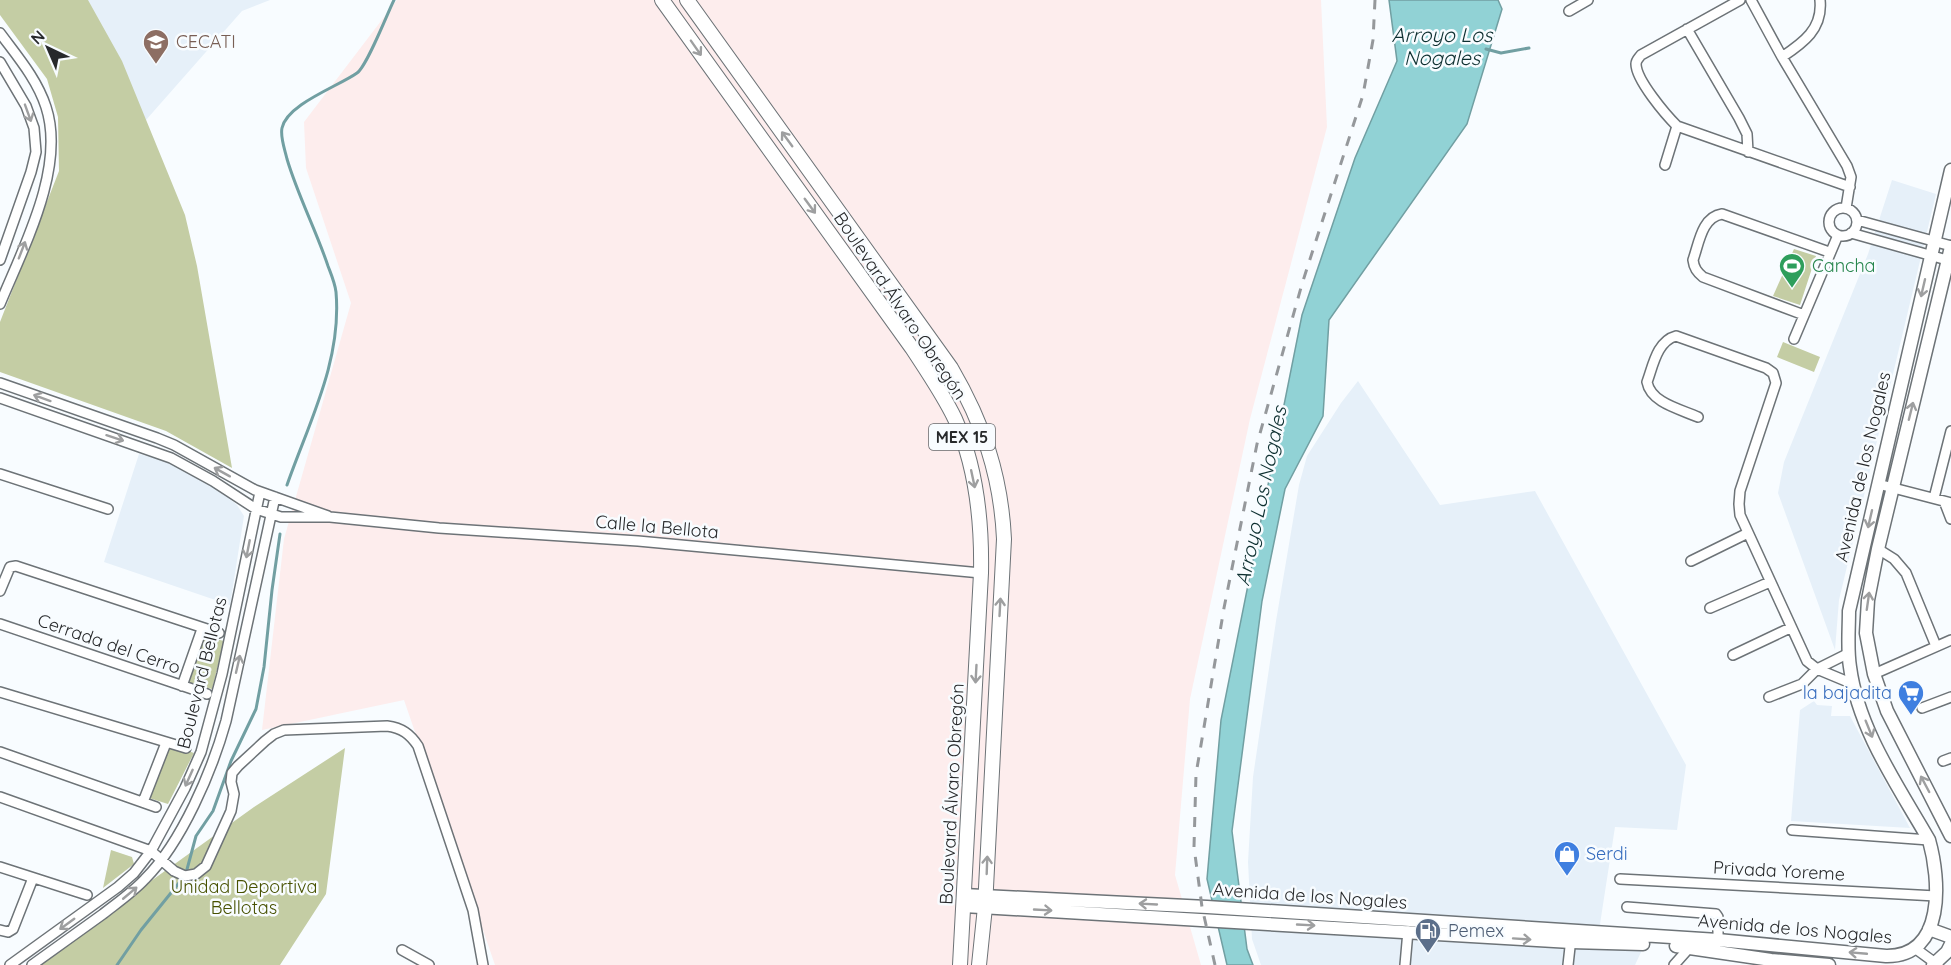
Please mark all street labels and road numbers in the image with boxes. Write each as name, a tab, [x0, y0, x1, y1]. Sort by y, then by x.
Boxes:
street label: Boulevard Álvaro Obregón	[829, 207, 972, 404]
street label: Avenida de los Nogales	[1829, 370, 1896, 564]
road number: MEX 15	[929, 424, 995, 450]
street label: Calle la Bellota	[594, 510, 720, 543]
street label: Boulevard Bellotas	[171, 594, 232, 751]
street label: Cerrada del Cerro	[35, 608, 184, 679]
street label: Boulevard Álvaro Obregón	[934, 683, 969, 905]
street label: Privada Yoreme	[1712, 856, 1846, 885]
street label: Avenida de los Nogales	[1212, 877, 1408, 914]
street label: Avenida de los Nogales	[1697, 909, 1893, 948]

